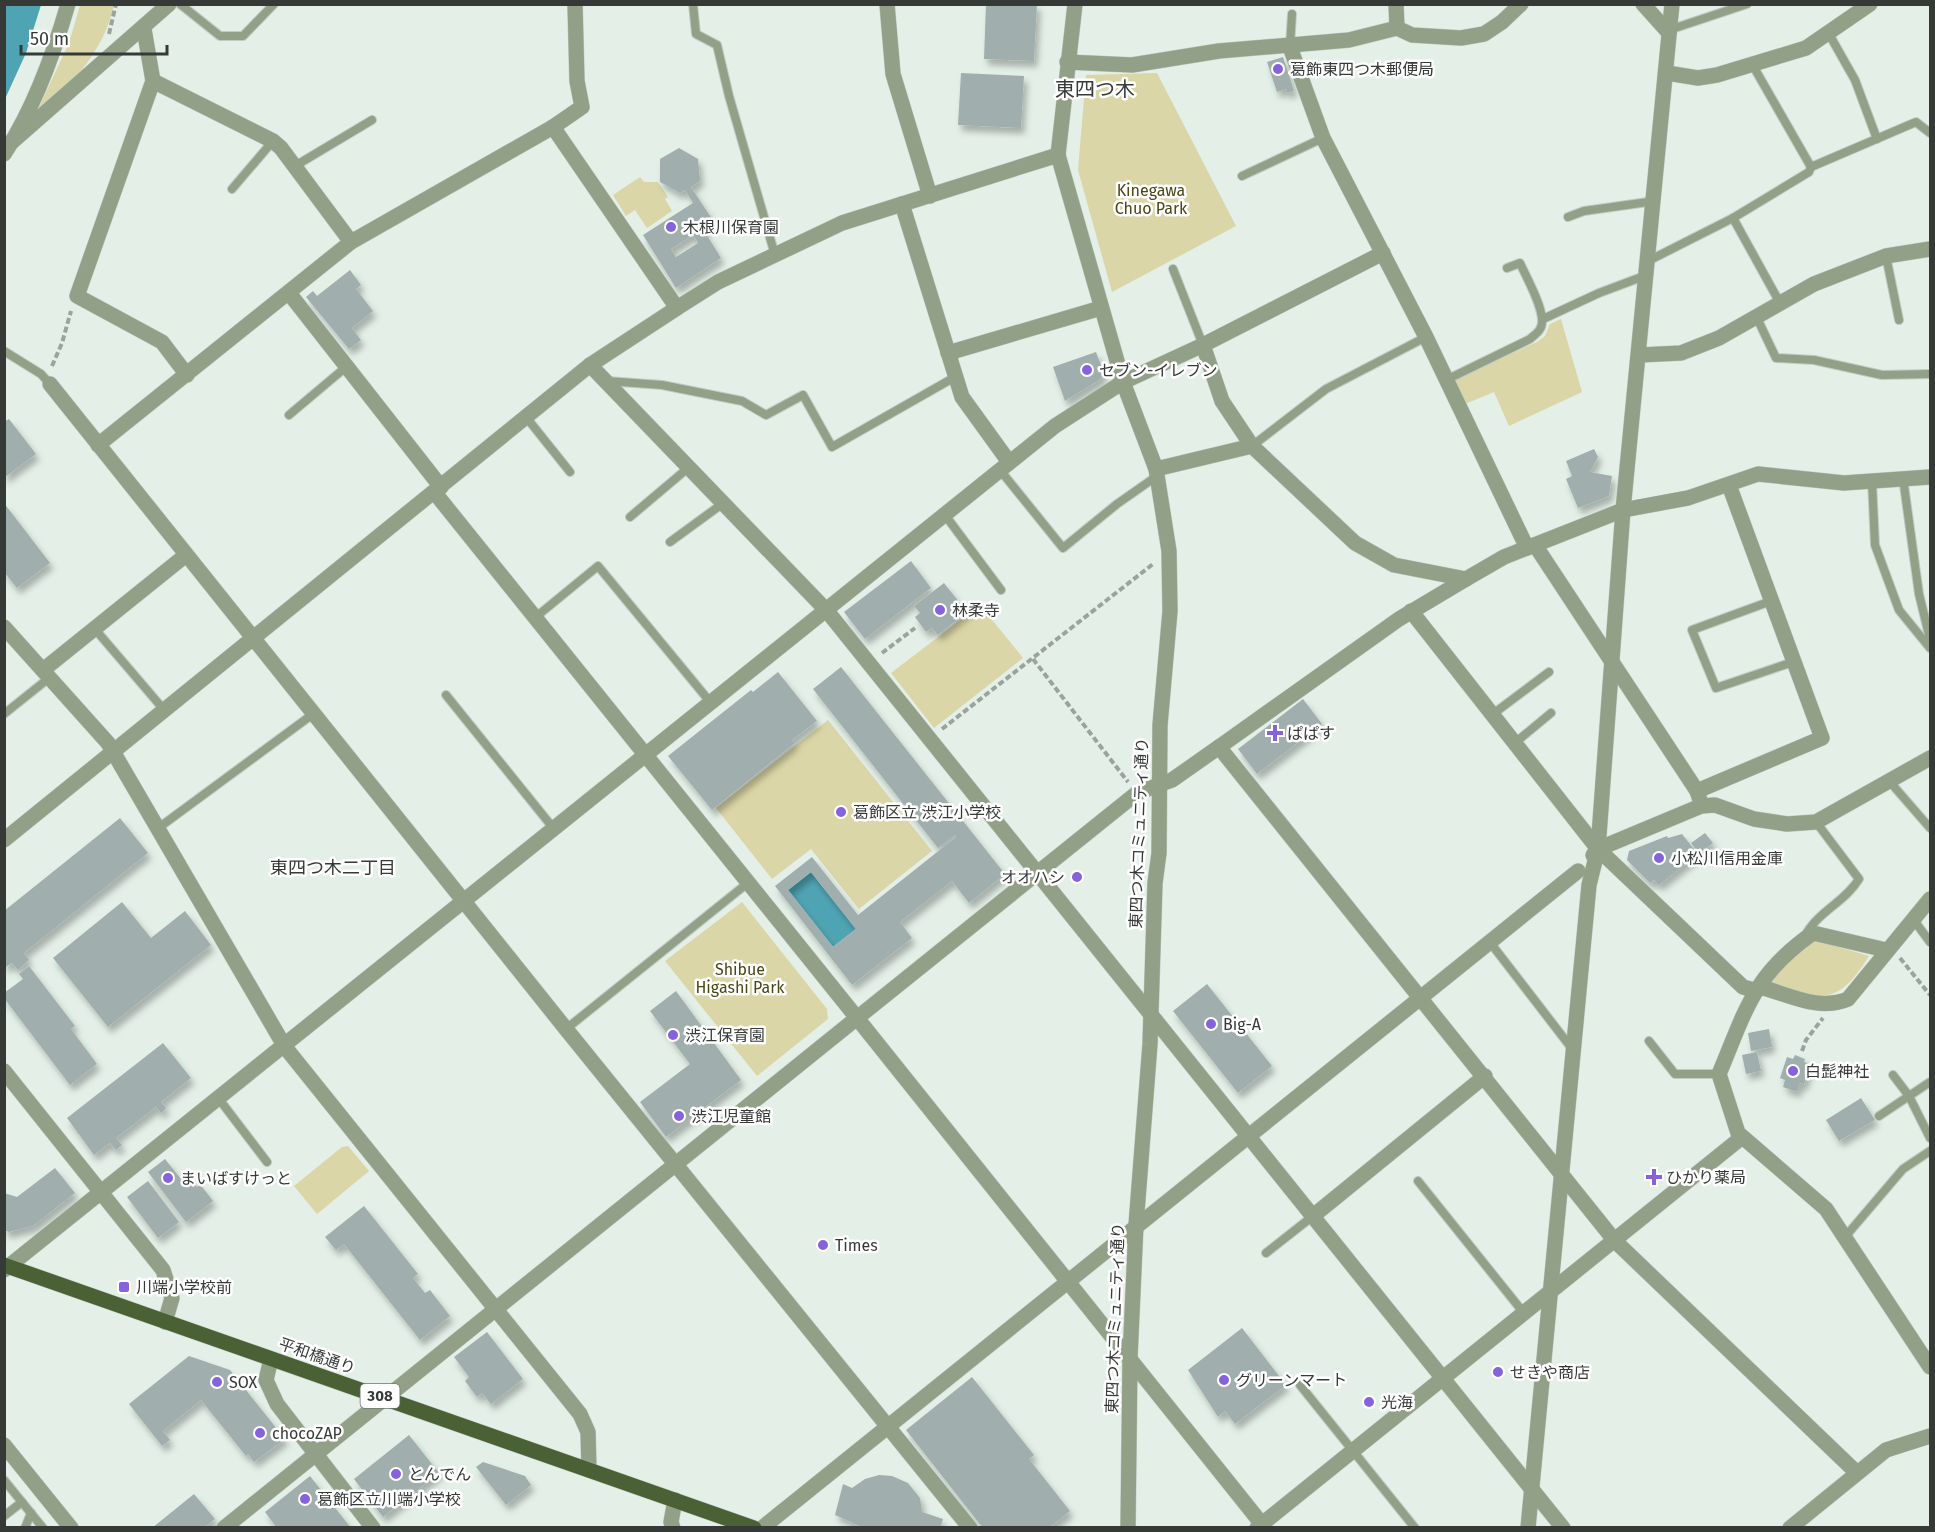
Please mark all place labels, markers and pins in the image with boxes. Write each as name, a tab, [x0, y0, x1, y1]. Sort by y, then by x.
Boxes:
place label: 葛飾東四つ木郵便局	[1290, 60, 1434, 79]
marker: 葛飾東四つ木郵便局	[1271, 62, 1285, 76]
place label: 木根川保育園	[683, 218, 779, 237]
marker: 木根川保育園	[664, 220, 678, 234]
place label: セブン-イレブン	[1099, 361, 1217, 380]
marker: セブン-イレブン	[1080, 363, 1094, 377]
place label: 林柔寺	[952, 601, 1000, 620]
marker: 林柔寺	[933, 603, 947, 617]
place label: ぱぱす	[1287, 724, 1335, 743]
marker: ぱぱす	[1268, 726, 1282, 740]
place label: 葛飾区立 渋江小学校	[853, 803, 1001, 822]
marker: 葛飾区立 渋江小学校	[834, 805, 848, 819]
place label: 小松川信用金庫	[1671, 849, 1783, 868]
marker: 小松川信用金庫	[1652, 851, 1666, 865]
place label: オオハシ	[1001, 868, 1065, 887]
marker: オオハシ	[1070, 870, 1084, 884]
place label: Big-A	[1223, 1015, 1262, 1034]
marker: Big-A	[1204, 1017, 1218, 1031]
place label: 渋江保育園	[685, 1026, 765, 1045]
marker: 渋江保育園	[666, 1028, 680, 1042]
place label: 白髭神社	[1805, 1062, 1869, 1081]
marker: 白髭神社	[1786, 1064, 1800, 1078]
place label: 渋江児童館	[691, 1107, 771, 1126]
marker: 渋江児童館	[672, 1109, 686, 1123]
place label: ひかり薬局	[1666, 1168, 1746, 1187]
place label: まいばすけっと	[180, 1169, 292, 1188]
marker: ひかり薬局	[1647, 1170, 1661, 1184]
marker: まいばすけっと	[161, 1171, 175, 1185]
place label: Times	[835, 1236, 878, 1255]
marker: Times	[816, 1238, 830, 1252]
place label: 川端小学校前	[136, 1278, 232, 1297]
marker: 川端小学校前	[117, 1280, 131, 1294]
place label: せきや商店	[1510, 1363, 1590, 1382]
marker: せきや商店	[1491, 1365, 1505, 1379]
place label: グリーンマート	[1236, 1371, 1347, 1390]
place label: SOX	[229, 1373, 258, 1392]
marker: グリーンマート	[1217, 1373, 1231, 1387]
marker: SOX	[210, 1375, 224, 1389]
place label: 光海	[1381, 1393, 1413, 1412]
marker: 光海	[1362, 1395, 1376, 1409]
place label: chocoZAP	[272, 1424, 342, 1443]
marker: chocoZAP	[253, 1426, 267, 1440]
place label: とんでん	[408, 1465, 471, 1484]
marker: とんでん	[389, 1467, 403, 1481]
place label: 葛飾区立川端小学校	[317, 1490, 461, 1509]
marker: 葛飾区立川端小学校	[298, 1492, 312, 1506]

